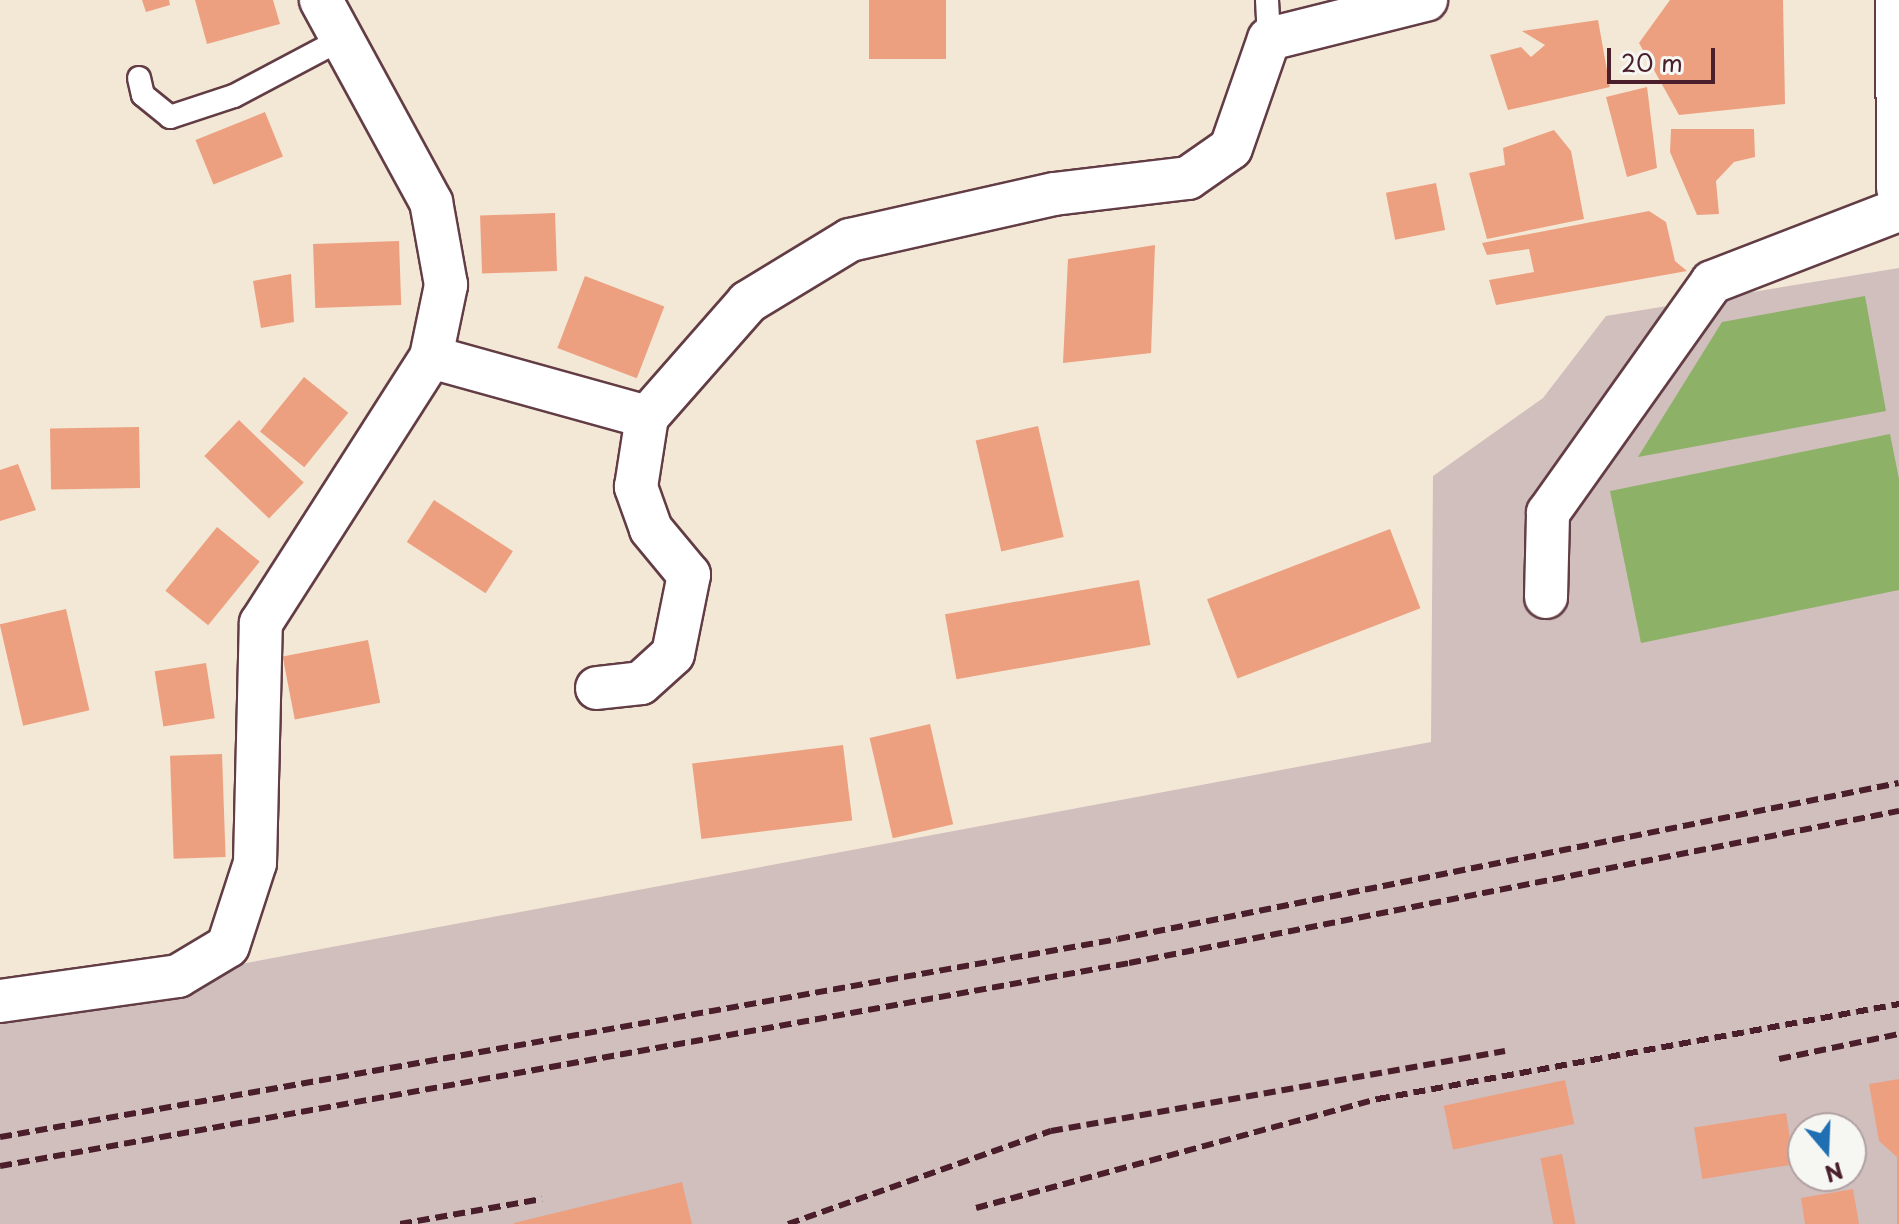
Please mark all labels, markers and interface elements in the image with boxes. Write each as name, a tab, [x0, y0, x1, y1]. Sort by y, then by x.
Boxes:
scale bar	[1611, 32, 1719, 82]
text: 20 m	[1621, 44, 1683, 80]
north arrow	[1787, 1112, 1867, 1192]
text: N	[1821, 1155, 1848, 1192]

